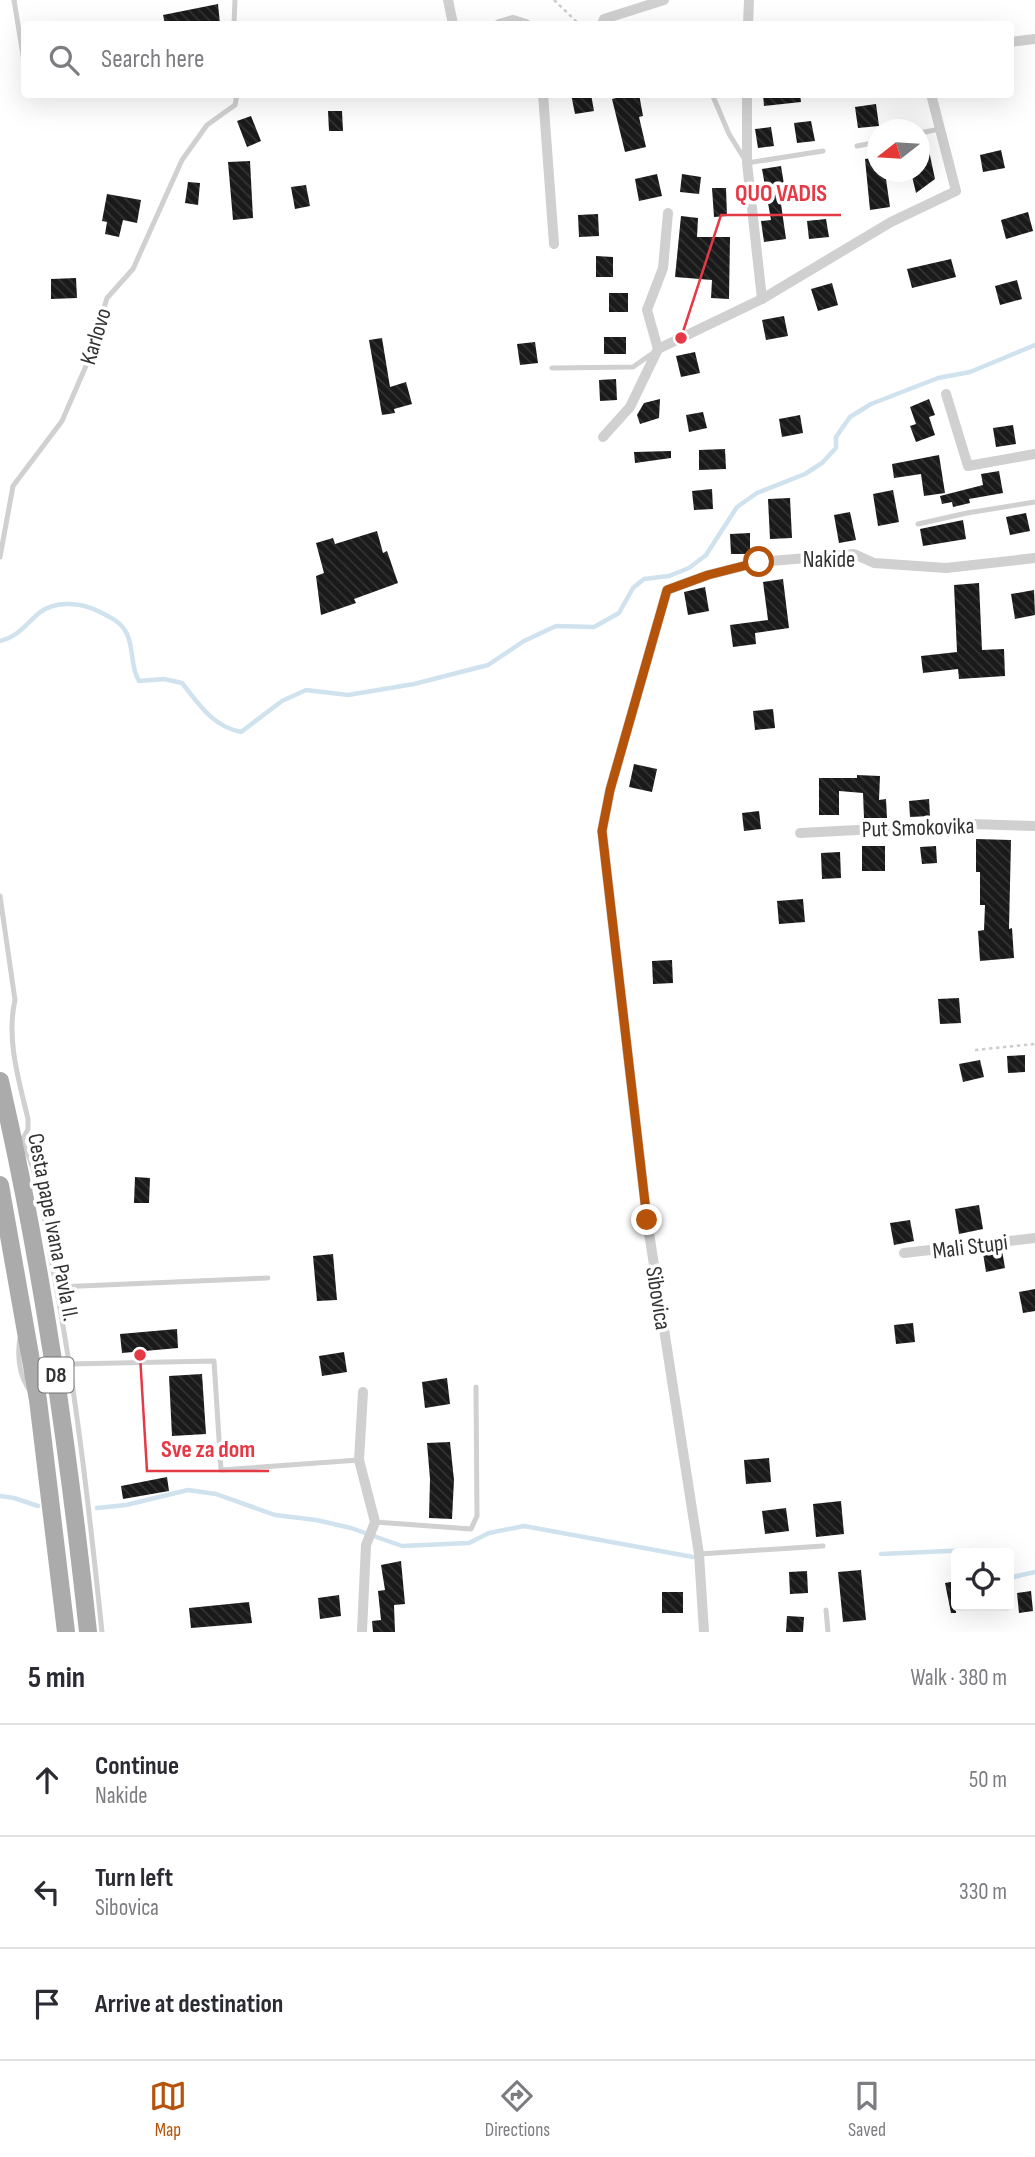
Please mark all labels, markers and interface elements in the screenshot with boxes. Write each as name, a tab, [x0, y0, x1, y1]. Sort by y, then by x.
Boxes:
search box	[21, 21, 1014, 98]
icon: search	[45, 41, 83, 79]
text: Search here	[101, 44, 204, 75]
north arrow	[867, 119, 930, 182]
callout: QUO VADIS	[721, 170, 841, 215]
text: QUO VADIS	[735, 179, 827, 208]
street label: Karlovo	[74, 305, 118, 368]
route start	[743, 546, 774, 577]
street label: Nakide	[803, 546, 855, 574]
street label: Put Smokovika	[861, 812, 975, 844]
street label: Cesta pape Ivana Pavla II.	[21, 1131, 85, 1323]
route end	[631, 1204, 662, 1235]
street label: Mali Stupi	[931, 1228, 1009, 1265]
street label: Sibovica	[639, 1264, 677, 1332]
road number: D8	[38, 1358, 74, 1392]
callout: Sve za dom	[147, 1426, 269, 1471]
text: Sve za dom	[161, 1435, 255, 1464]
map controls	[951, 1548, 1014, 1611]
button: locate	[951, 1548, 1014, 1611]
text: 5 min	[28, 1660, 85, 1696]
text: Walk · 380 m	[910, 1664, 1007, 1692]
text: Continue	[95, 1751, 179, 1782]
icon: ahead	[28, 1761, 66, 1799]
text: 50 m	[969, 1766, 1007, 1794]
text: Nakide	[95, 1782, 148, 1810]
text: Turn left	[95, 1863, 173, 1894]
icon: left	[28, 1873, 66, 1911]
text: 330 m	[959, 1878, 1007, 1906]
text: Sibovica	[95, 1894, 159, 1922]
icon: arrive	[28, 1985, 66, 2023]
text: Arrive at destination	[95, 1989, 283, 2020]
tab: Map	[149, 2077, 187, 2142]
tab: Directions	[485, 2077, 550, 2142]
tab: Saved	[848, 2077, 886, 2142]

